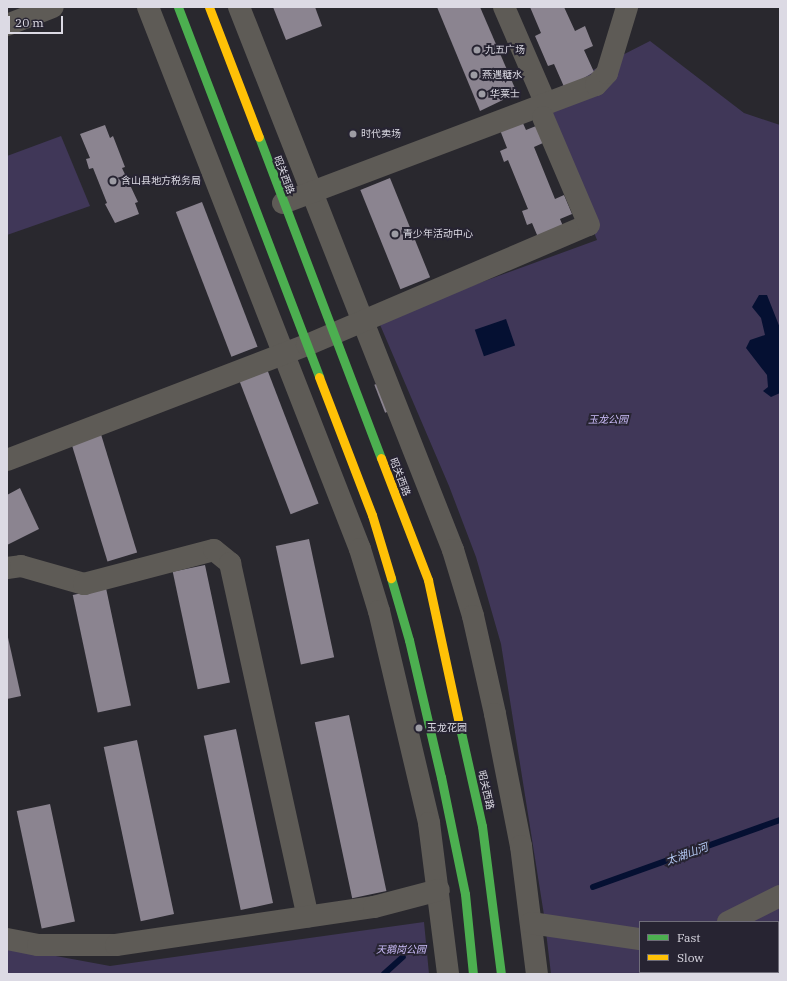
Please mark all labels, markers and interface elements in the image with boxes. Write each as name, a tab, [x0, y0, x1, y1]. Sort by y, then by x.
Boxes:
scale bar	[10, 8, 65, 34]
text: 20 m	[15, 15, 44, 30]
place label: 九五广场	[485, 44, 525, 56]
marker: 九五广场	[472, 45, 482, 55]
place label: 燕遇糖水	[482, 69, 522, 81]
marker: 燕遇糖水	[469, 70, 479, 80]
place label: 华莱士	[490, 88, 520, 100]
marker: 华莱士	[477, 89, 487, 99]
place label: 时代卖场	[361, 128, 401, 140]
marker: 时代卖场	[348, 129, 358, 139]
street label: 昭关西路	[271, 154, 297, 196]
place label: 含山县地方税务局	[121, 175, 201, 187]
marker: 含山县地方税务局	[108, 176, 118, 186]
place label: 青少年活动中心	[403, 228, 473, 240]
marker: 青少年活动中心	[390, 229, 400, 239]
park label: 玉龙公园	[588, 414, 628, 426]
street label: 昭关西路	[387, 456, 413, 498]
place label: 玉龙花园	[427, 722, 467, 734]
marker: 玉龙花园	[414, 723, 424, 733]
street label: 昭关西路	[476, 769, 496, 811]
water label: 太湖山河	[664, 840, 710, 868]
legend	[639, 921, 779, 973]
text: Fast	[677, 930, 701, 945]
park label: 天鹅岗公园	[376, 944, 426, 956]
text: Slow	[677, 950, 704, 965]

